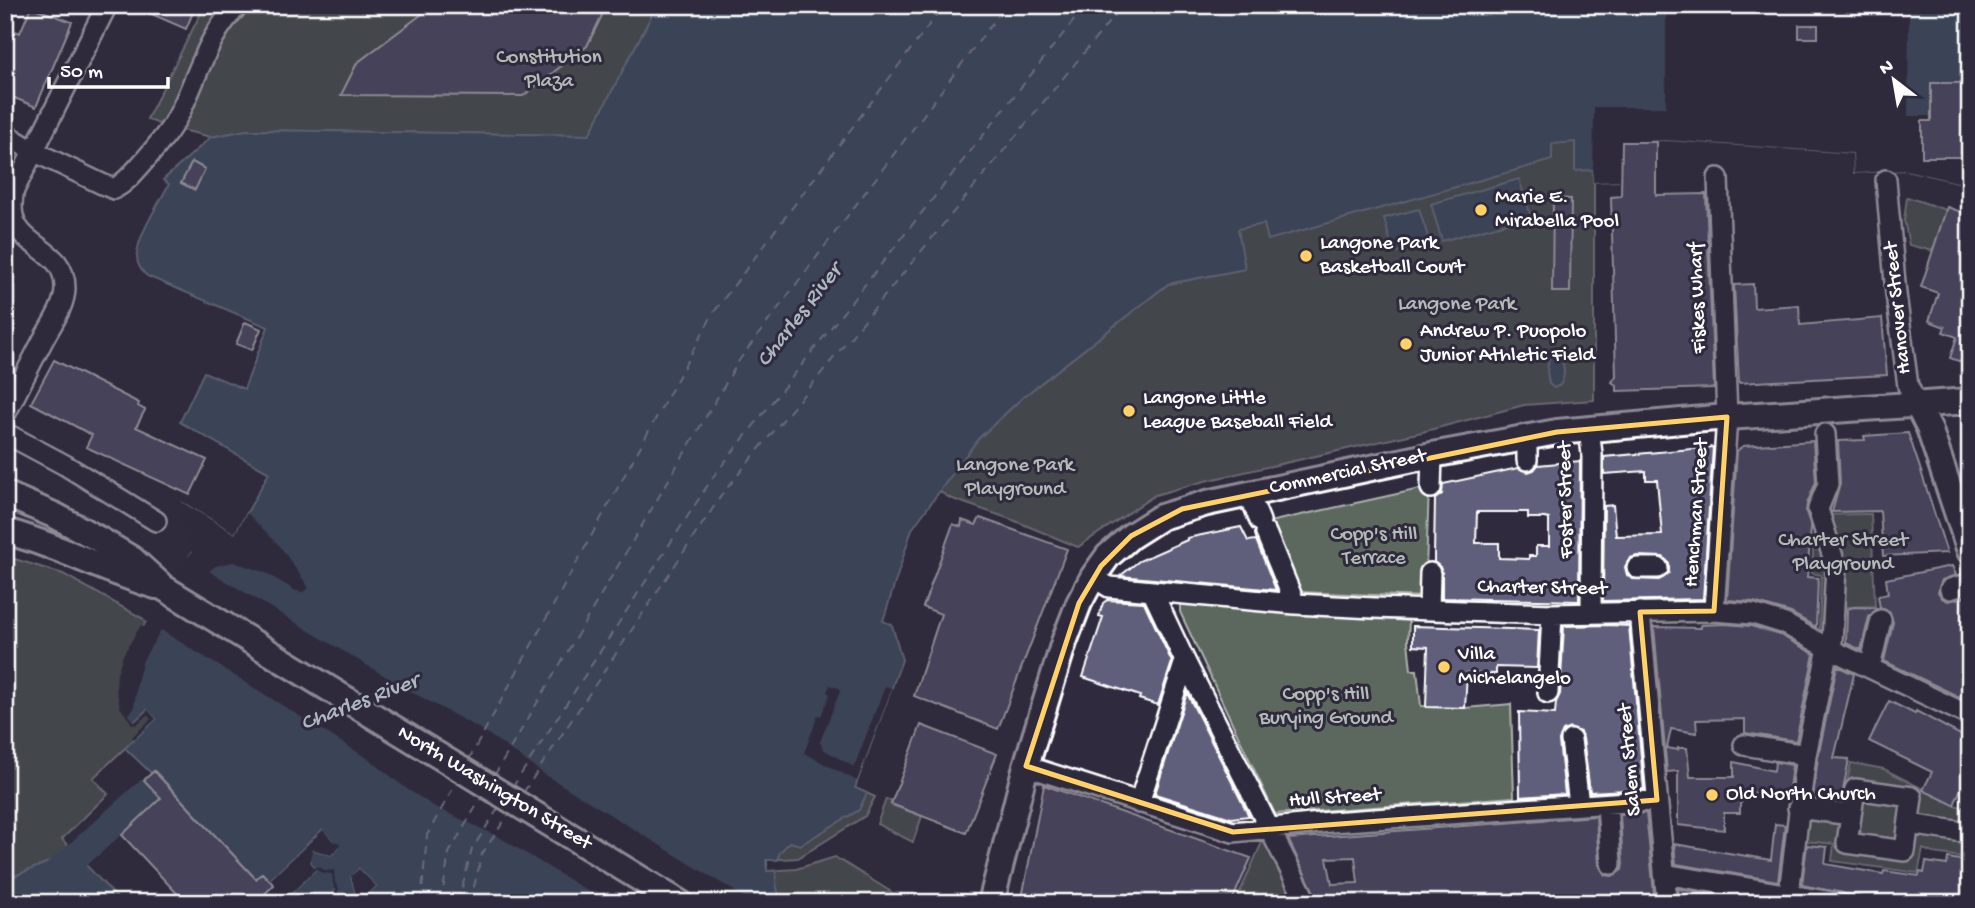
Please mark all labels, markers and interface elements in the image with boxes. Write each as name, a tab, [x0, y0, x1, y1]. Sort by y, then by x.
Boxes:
scale bar	[49, 46, 168, 90]
park label: Constitution Plaza	[496, 46, 602, 95]
north arrow	[1860, 46, 1930, 116]
text: N	[1876, 55, 1898, 81]
text: 50 m	[60, 61, 103, 86]
place label: Marie E. Mirabella Pool	[1495, 186, 1619, 235]
marker: Marie E. Mirabella Pool	[1473, 202, 1489, 218]
place label: Langone Park Basketball Court	[1319, 232, 1466, 281]
street label: Hanover Street	[1879, 238, 1918, 375]
street label: Fiskes Wharf	[1685, 241, 1713, 355]
marker: Langone Park Basketball Court	[1298, 248, 1314, 264]
water label: Charles River	[751, 255, 852, 373]
park label: Langone Park	[1398, 293, 1519, 318]
place label: Andrew P. Puopolo Junior Athletic Field	[1420, 320, 1597, 369]
marker: Andrew P. Puopolo Junior Athletic Field	[1398, 336, 1414, 352]
place label: Langone Little League Baseball Field	[1143, 387, 1334, 436]
marker: Langone Little League Baseball Field	[1121, 403, 1137, 419]
street label: Henchman Street	[1680, 436, 1716, 588]
street label: Foster Street	[1553, 439, 1581, 560]
street label: Commercial Street	[1267, 444, 1431, 502]
park label: Langone Park Playground	[956, 454, 1077, 503]
park label: Copp's Hill Terrace	[1331, 523, 1417, 572]
park label: Charter Street Playground	[1778, 529, 1910, 578]
street label: Charter Street	[1477, 575, 1609, 603]
place label: Villa Michelangelo	[1457, 643, 1571, 692]
marker: Villa Michelangelo	[1436, 659, 1452, 675]
water label: Charles River	[297, 666, 427, 738]
park label: Copp's Hill Burying Ground	[1258, 683, 1394, 732]
street label: Salem Street	[1613, 700, 1648, 817]
street label: North Washington Street	[392, 721, 598, 858]
street label: Hull Street	[1288, 783, 1384, 815]
place label: Old North Church	[1726, 783, 1876, 808]
marker: Old North Church	[1704, 787, 1720, 803]

